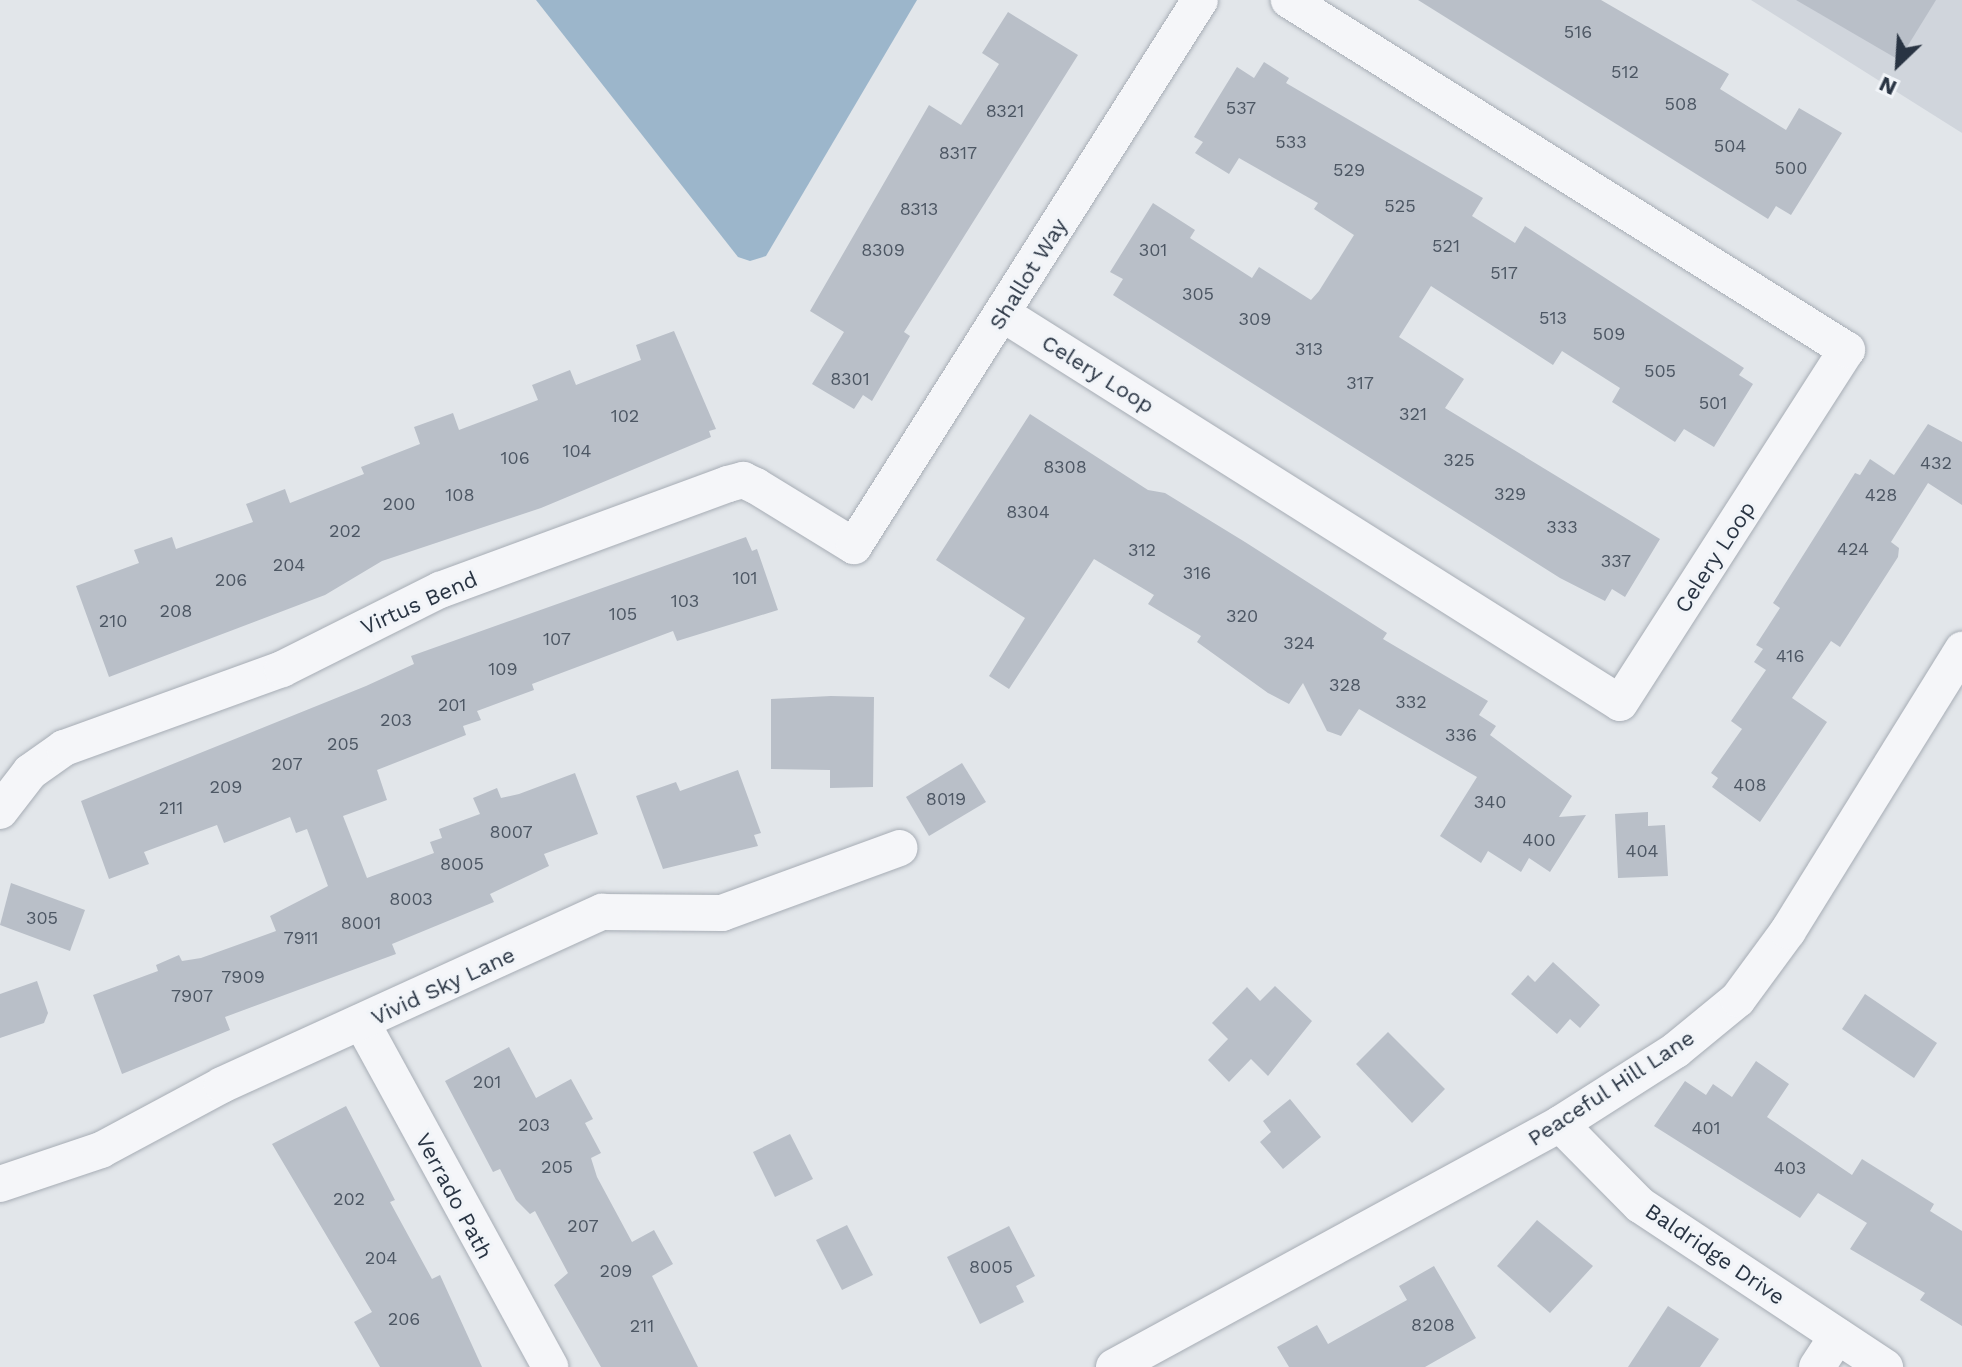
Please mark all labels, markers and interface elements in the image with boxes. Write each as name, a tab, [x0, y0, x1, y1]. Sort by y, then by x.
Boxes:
house number: 516	[1564, 21, 1592, 43]
north arrow	[1858, 24, 1938, 104]
house number: 512	[1611, 61, 1639, 83]
text: N	[1875, 71, 1900, 101]
house number: 508	[1665, 93, 1697, 115]
house number: 537	[1226, 97, 1256, 119]
house number: 8321	[986, 100, 1024, 122]
house number: 533	[1275, 131, 1307, 153]
house number: 504	[1714, 135, 1746, 157]
house number: 8317	[939, 142, 977, 164]
house number: 500	[1775, 157, 1807, 179]
house number: 529	[1333, 159, 1365, 181]
house number: 525	[1384, 195, 1416, 217]
house number: 8313	[900, 198, 938, 220]
street label: Shallot Way	[983, 213, 1073, 335]
house number: 521	[1432, 235, 1460, 257]
house number: 8309	[861, 239, 905, 261]
house number: 301	[1139, 239, 1167, 261]
house number: 517	[1490, 262, 1518, 284]
house number: 305	[1182, 283, 1214, 305]
house number: 513	[1539, 307, 1567, 329]
house number: 309	[1239, 308, 1271, 330]
house number: 509	[1593, 323, 1625, 345]
street label: Celery Loop	[1037, 329, 1159, 419]
house number: 313	[1295, 338, 1323, 360]
house number: 505	[1644, 360, 1676, 382]
house number: 8301	[830, 368, 870, 390]
house number: 317	[1346, 372, 1374, 394]
house number: 501	[1699, 392, 1727, 414]
house number: 321	[1399, 403, 1427, 425]
house number: 102	[611, 405, 639, 427]
house number: 104	[562, 440, 592, 462]
house number: 106	[500, 447, 530, 469]
house number: 325	[1443, 449, 1475, 471]
house number: 432	[1920, 452, 1952, 474]
house number: 8308	[1043, 456, 1087, 478]
house number: 329	[1494, 483, 1526, 505]
house number: 108	[445, 484, 475, 506]
house number: 428	[1865, 484, 1897, 506]
house number: 200	[383, 493, 415, 515]
street label: Celery Loop	[1669, 496, 1761, 618]
house number: 8304	[1006, 501, 1050, 523]
house number: 333	[1546, 516, 1578, 538]
house number: 202	[329, 520, 361, 542]
house number: 424	[1837, 538, 1869, 560]
house number: 312	[1128, 539, 1156, 561]
house number: 337	[1601, 550, 1631, 572]
house number: 204	[273, 554, 305, 576]
house number: 316	[1183, 562, 1211, 584]
street label: Virtus Bend	[357, 566, 481, 640]
house number: 101	[732, 567, 758, 589]
house number: 206	[215, 569, 247, 591]
house number: 103	[671, 590, 699, 612]
house number: 208	[160, 600, 192, 622]
house number: 105	[609, 603, 637, 625]
house number: 320	[1226, 605, 1258, 627]
house number: 210	[99, 610, 127, 632]
house number: 107	[543, 628, 571, 650]
house number: 324	[1283, 632, 1315, 654]
house number: 416	[1776, 645, 1804, 667]
house number: 109	[488, 658, 518, 680]
house number: 328	[1329, 674, 1361, 696]
house number: 332	[1395, 691, 1427, 713]
house number: 201	[438, 694, 466, 716]
house number: 203	[380, 709, 412, 731]
house number: 336	[1445, 724, 1477, 746]
house number: 205	[327, 733, 359, 755]
house number: 207	[271, 753, 303, 775]
house number: 408	[1733, 774, 1767, 796]
house number: 209	[210, 776, 242, 798]
house number: 8019	[926, 788, 966, 810]
house number: 340	[1474, 791, 1506, 813]
house number: 211	[159, 797, 183, 819]
house number: 8007	[489, 821, 533, 843]
house number: 400	[1522, 829, 1556, 851]
house number: 404	[1625, 840, 1659, 862]
house number: 8005	[440, 853, 484, 875]
house number: 8003	[389, 888, 433, 910]
house number: 305	[26, 907, 58, 929]
house number: 8001	[341, 912, 381, 934]
house number: 7911	[283, 927, 319, 949]
street label: Vivid Sky Lane	[367, 941, 519, 1031]
house number: 7909	[221, 966, 265, 988]
house number: 7907	[171, 985, 213, 1007]
street label: Peaceful Hill Lane	[1522, 1024, 1700, 1152]
house number: 201	[473, 1071, 501, 1093]
house number: 203	[518, 1114, 550, 1136]
house number: 401	[1691, 1117, 1721, 1139]
street label: Verrado Path	[410, 1129, 498, 1263]
house number: 205	[541, 1156, 573, 1178]
house number: 403	[1774, 1157, 1806, 1179]
house number: 202	[333, 1188, 365, 1210]
street label: Baldridge Drive	[1640, 1198, 1790, 1310]
house number: 207	[567, 1215, 599, 1237]
house number: 204	[365, 1247, 397, 1269]
house number: 8005	[969, 1256, 1013, 1278]
house number: 209	[600, 1260, 632, 1282]
house number: 206	[388, 1308, 420, 1330]
house number: 8208	[1411, 1314, 1455, 1336]
house number: 211	[630, 1315, 654, 1337]

